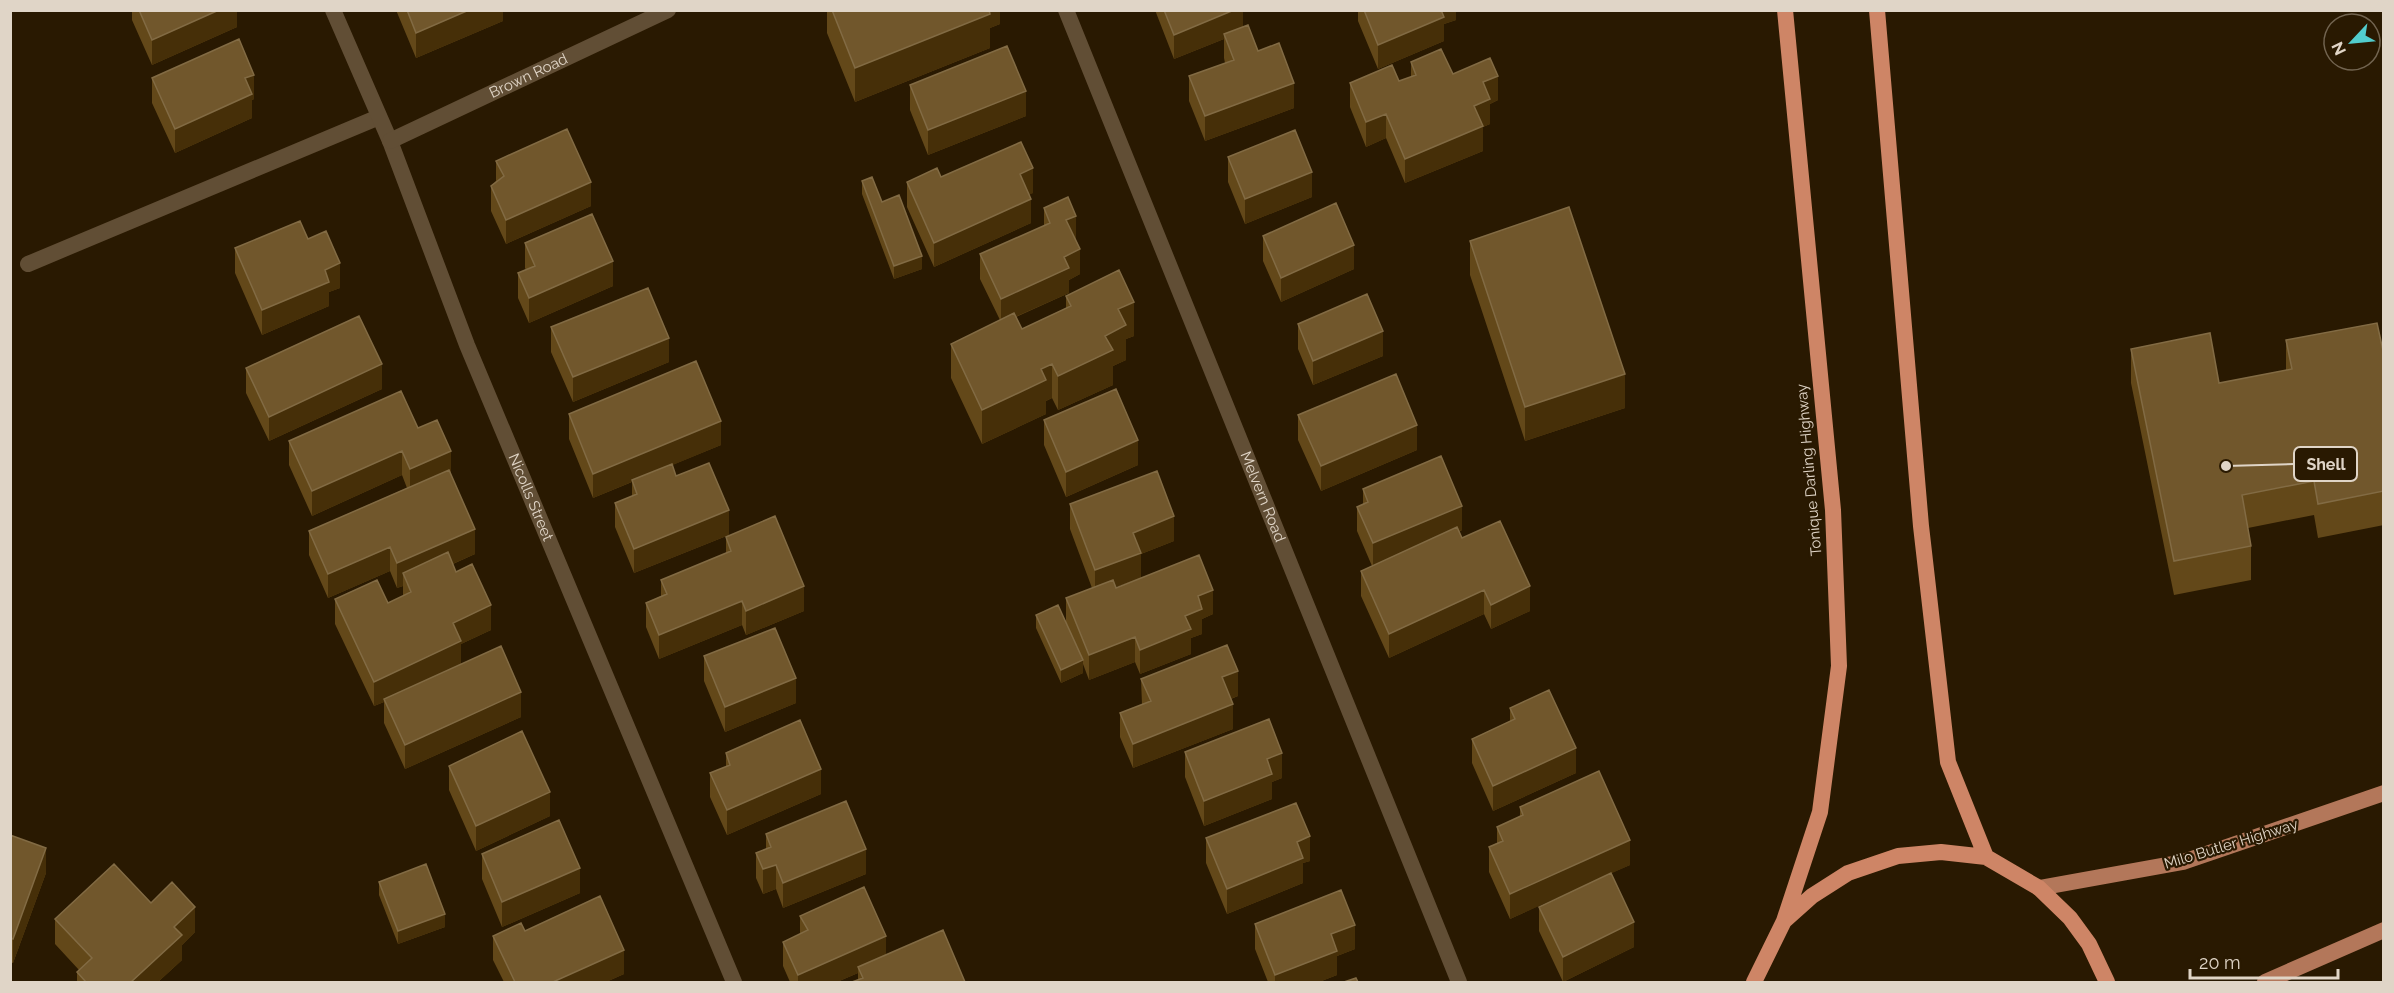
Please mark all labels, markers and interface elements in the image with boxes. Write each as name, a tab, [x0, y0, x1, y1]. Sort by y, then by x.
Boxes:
north arrow	[2322, 12, 2382, 72]
text: N	[2328, 39, 2350, 58]
street label: Brown Road	[486, 50, 570, 102]
street label: Tonique Darling Highway	[1793, 383, 1825, 557]
callout: Shell	[2294, 447, 2357, 481]
street label: Melvern Road	[1236, 449, 1289, 545]
street label: Nicolls Street	[505, 451, 557, 544]
text: Shell	[2306, 455, 2347, 474]
street label: Milo Butler Highway	[2162, 815, 2300, 873]
scale bar	[2190, 942, 2338, 980]
text: 20 m	[2199, 952, 2241, 973]

